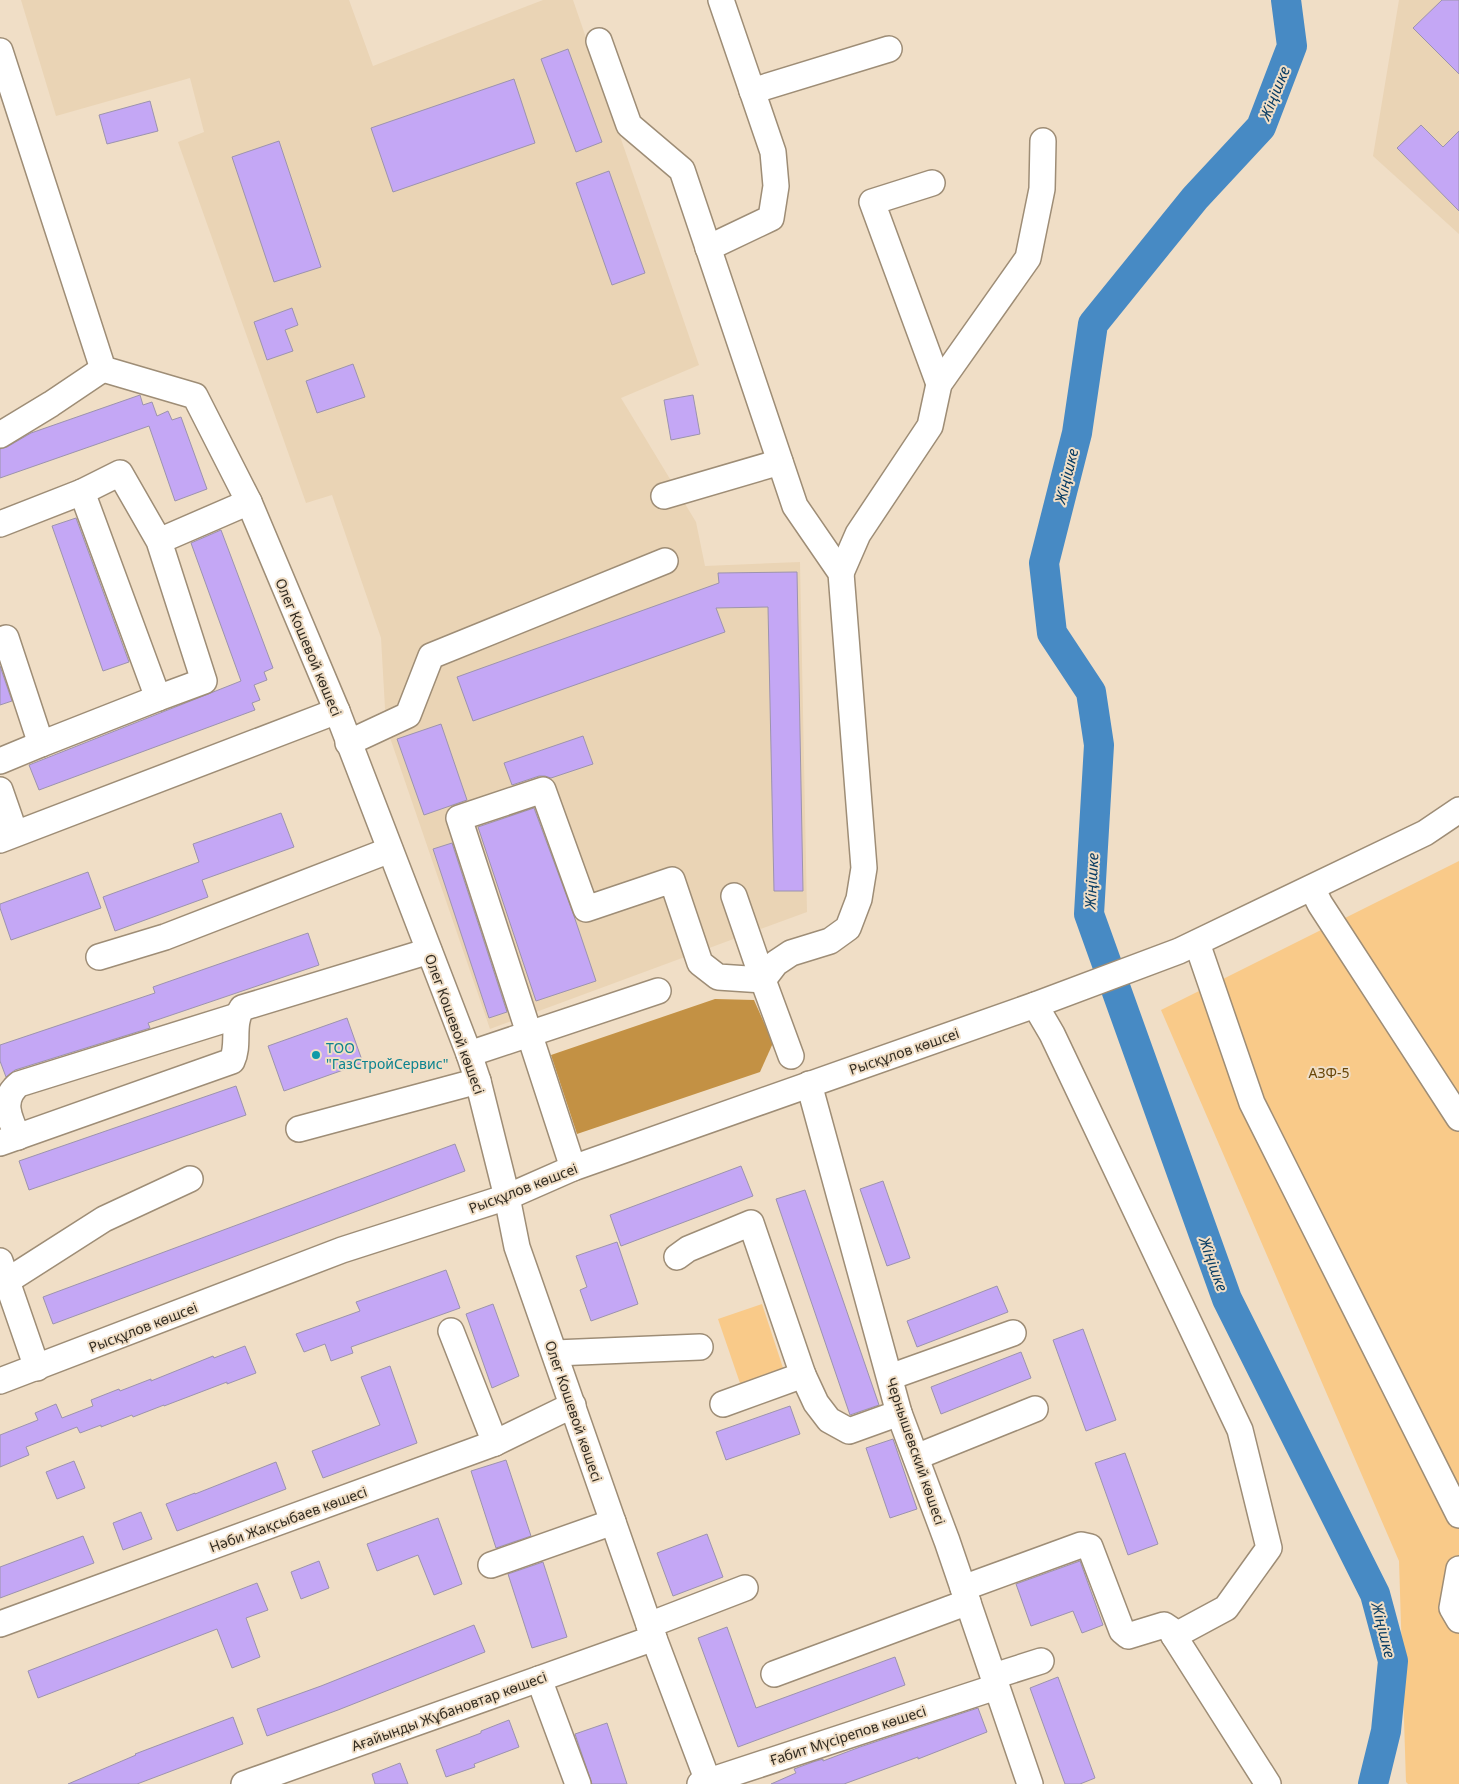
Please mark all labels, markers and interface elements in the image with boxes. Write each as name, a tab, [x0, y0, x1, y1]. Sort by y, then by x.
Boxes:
water label: Жіңішке	[1254, 62, 1294, 124]
water label: Жіңішке	[1049, 446, 1083, 507]
street label: Олег Кошевой көшесі	[271, 575, 347, 719]
water label: Жіңішке	[1079, 852, 1102, 911]
street label: Олег Кошевой көшесі	[421, 951, 489, 1097]
street label: Рысқұлов көшсеі	[846, 1023, 962, 1079]
place label: ТОО "ГазСтройСервис"	[326, 1038, 449, 1073]
marker: ТОО "ГазСтройСервис"	[310, 1049, 322, 1061]
park label: АЗФ-5	[1309, 1063, 1349, 1082]
street label: Рысқұлов көшсеі	[466, 1158, 580, 1218]
water label: Жіңішке	[1195, 1233, 1233, 1295]
street label: Рысқұлов көшсеі	[86, 1297, 200, 1357]
street label: Олег Кошевой көшесі	[541, 1338, 607, 1484]
street label: Чернышевский көшесі	[882, 1375, 950, 1527]
street label: Нәби Жақсыбаев көшесі	[207, 1482, 369, 1556]
water label: Жіңішке	[1367, 1599, 1401, 1660]
street label: Ағайынды Жұбановтар көшесі	[349, 1667, 549, 1755]
street label: Ғабит Мүсірепов көшесі	[768, 1701, 928, 1769]

